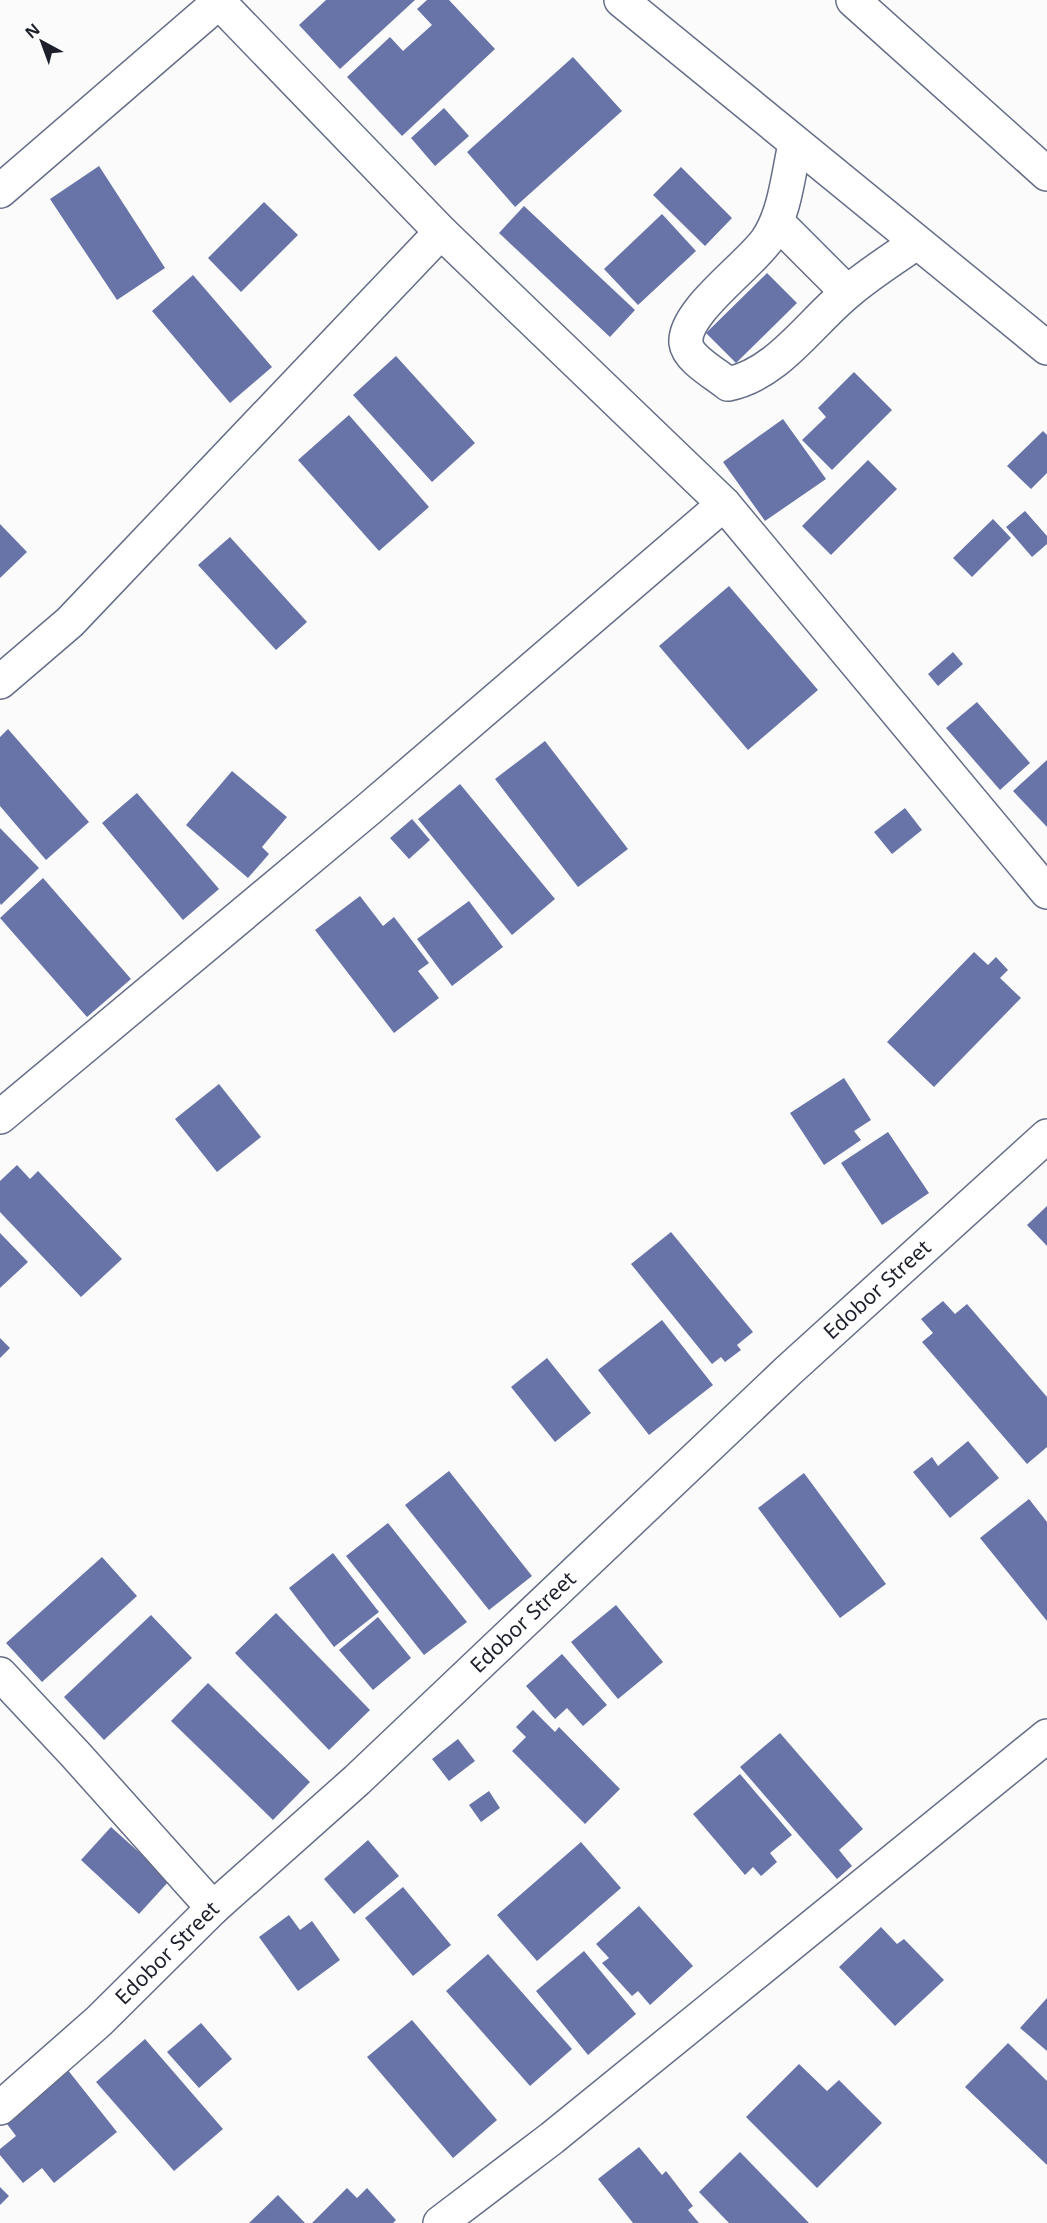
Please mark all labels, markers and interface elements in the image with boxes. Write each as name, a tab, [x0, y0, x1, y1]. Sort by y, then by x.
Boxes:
north arrow	[12, 12, 72, 72]
text: N	[20, 18, 44, 43]
street label: Edobor Street	[817, 1233, 937, 1345]
street label: Edobor Street	[464, 1564, 582, 1679]
street label: Edobor Street	[109, 1895, 225, 2010]

